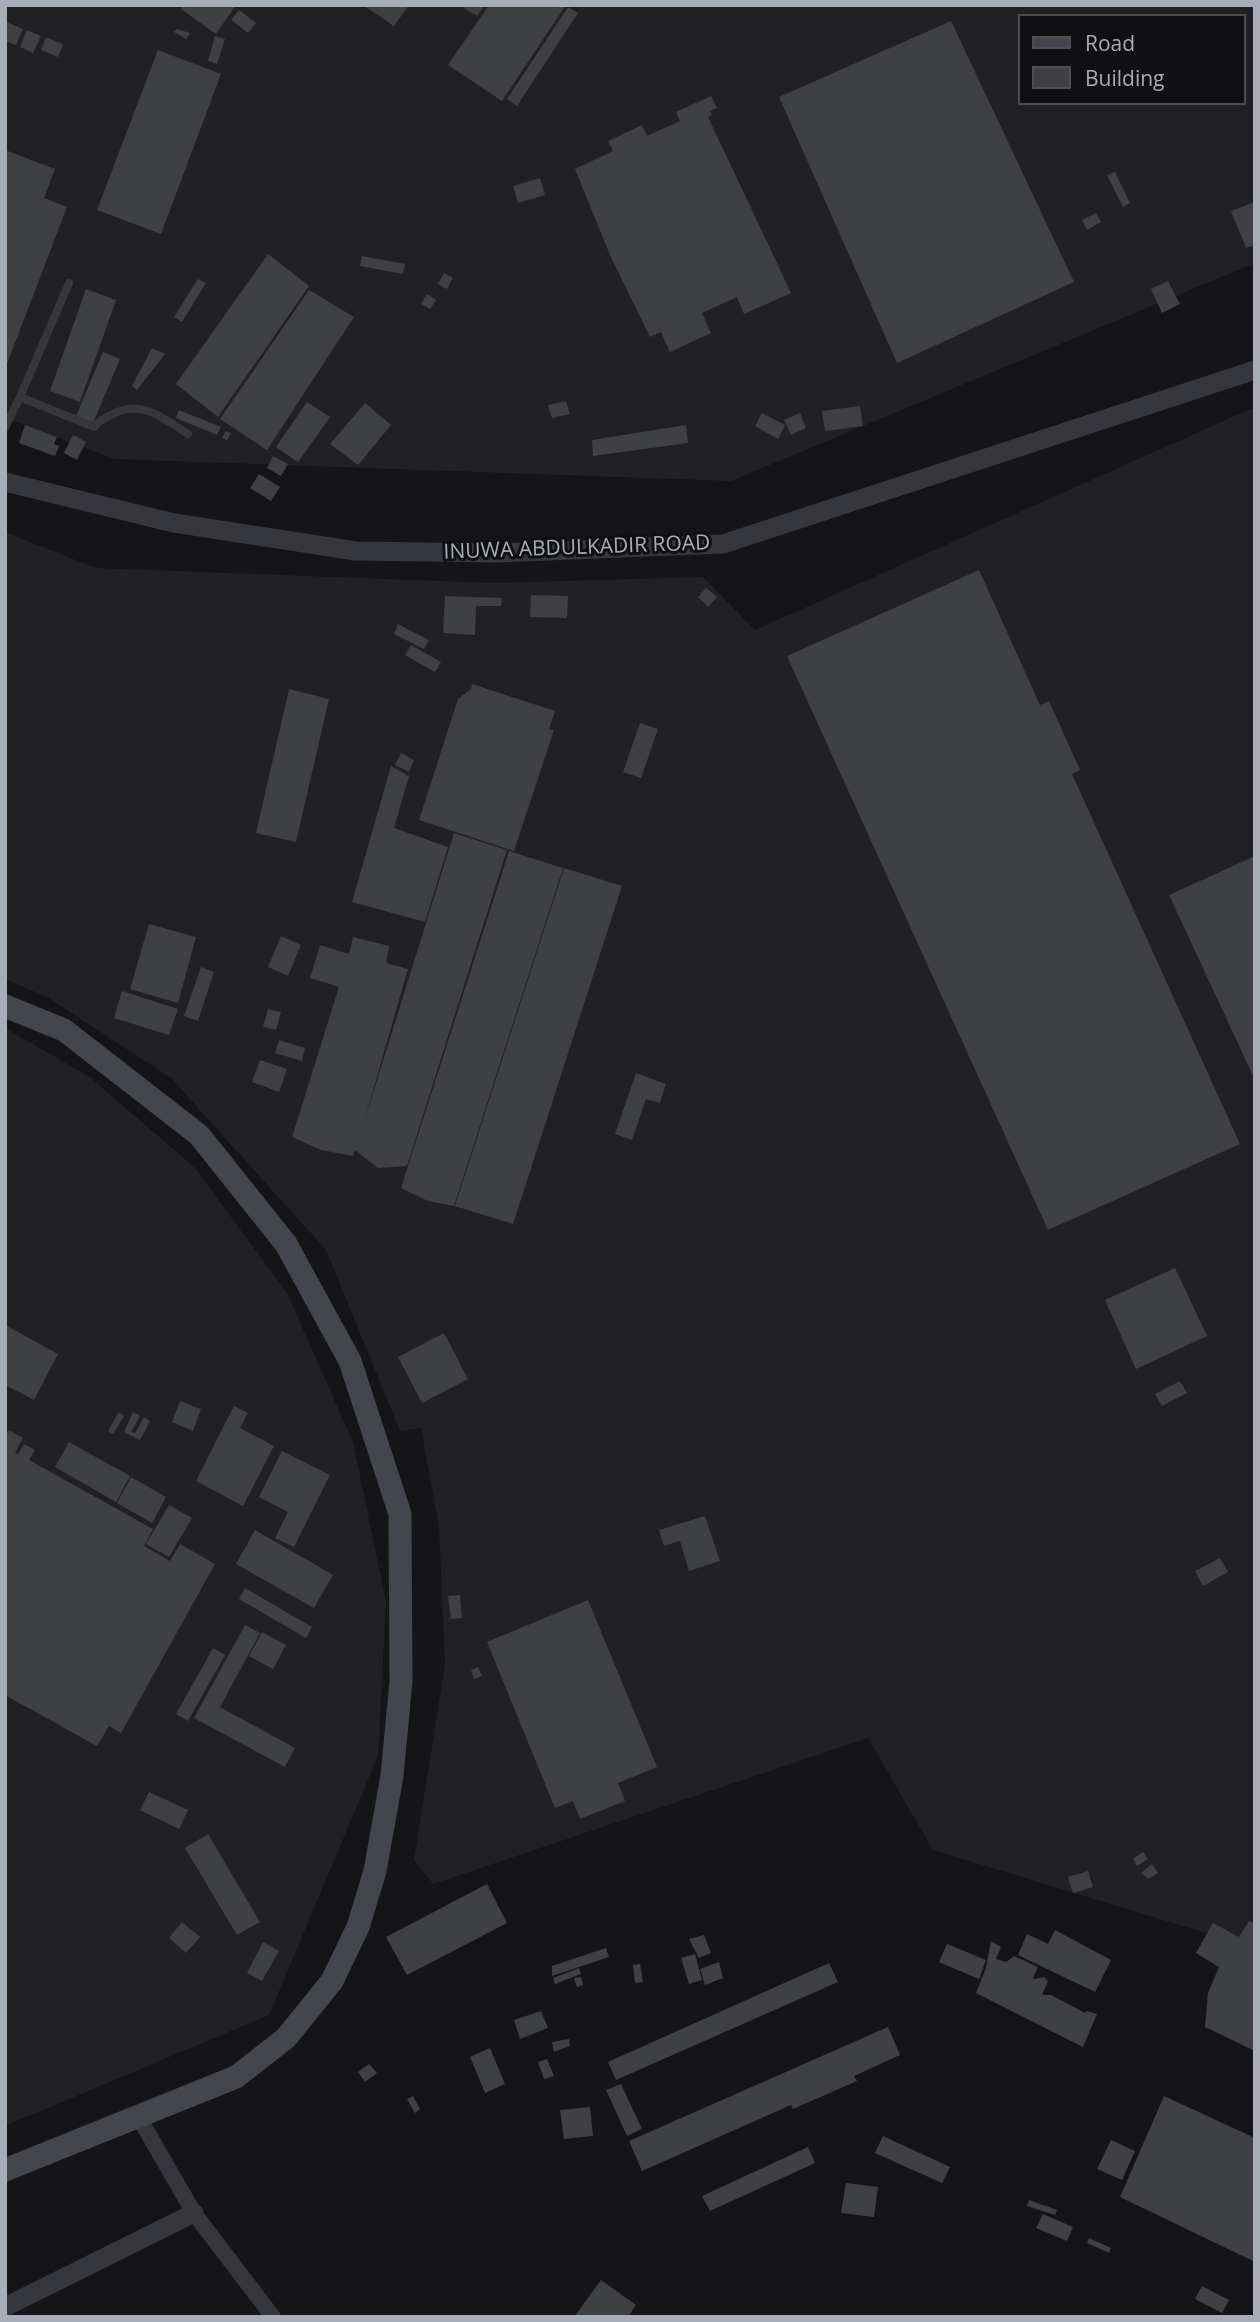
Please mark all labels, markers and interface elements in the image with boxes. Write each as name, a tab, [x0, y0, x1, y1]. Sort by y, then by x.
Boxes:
legend	[1018, 14, 1246, 105]
text: Road	[1085, 29, 1135, 57]
text: Building	[1085, 64, 1164, 92]
street label: INUWA ABDULKADIR ROAD	[443, 531, 711, 565]

